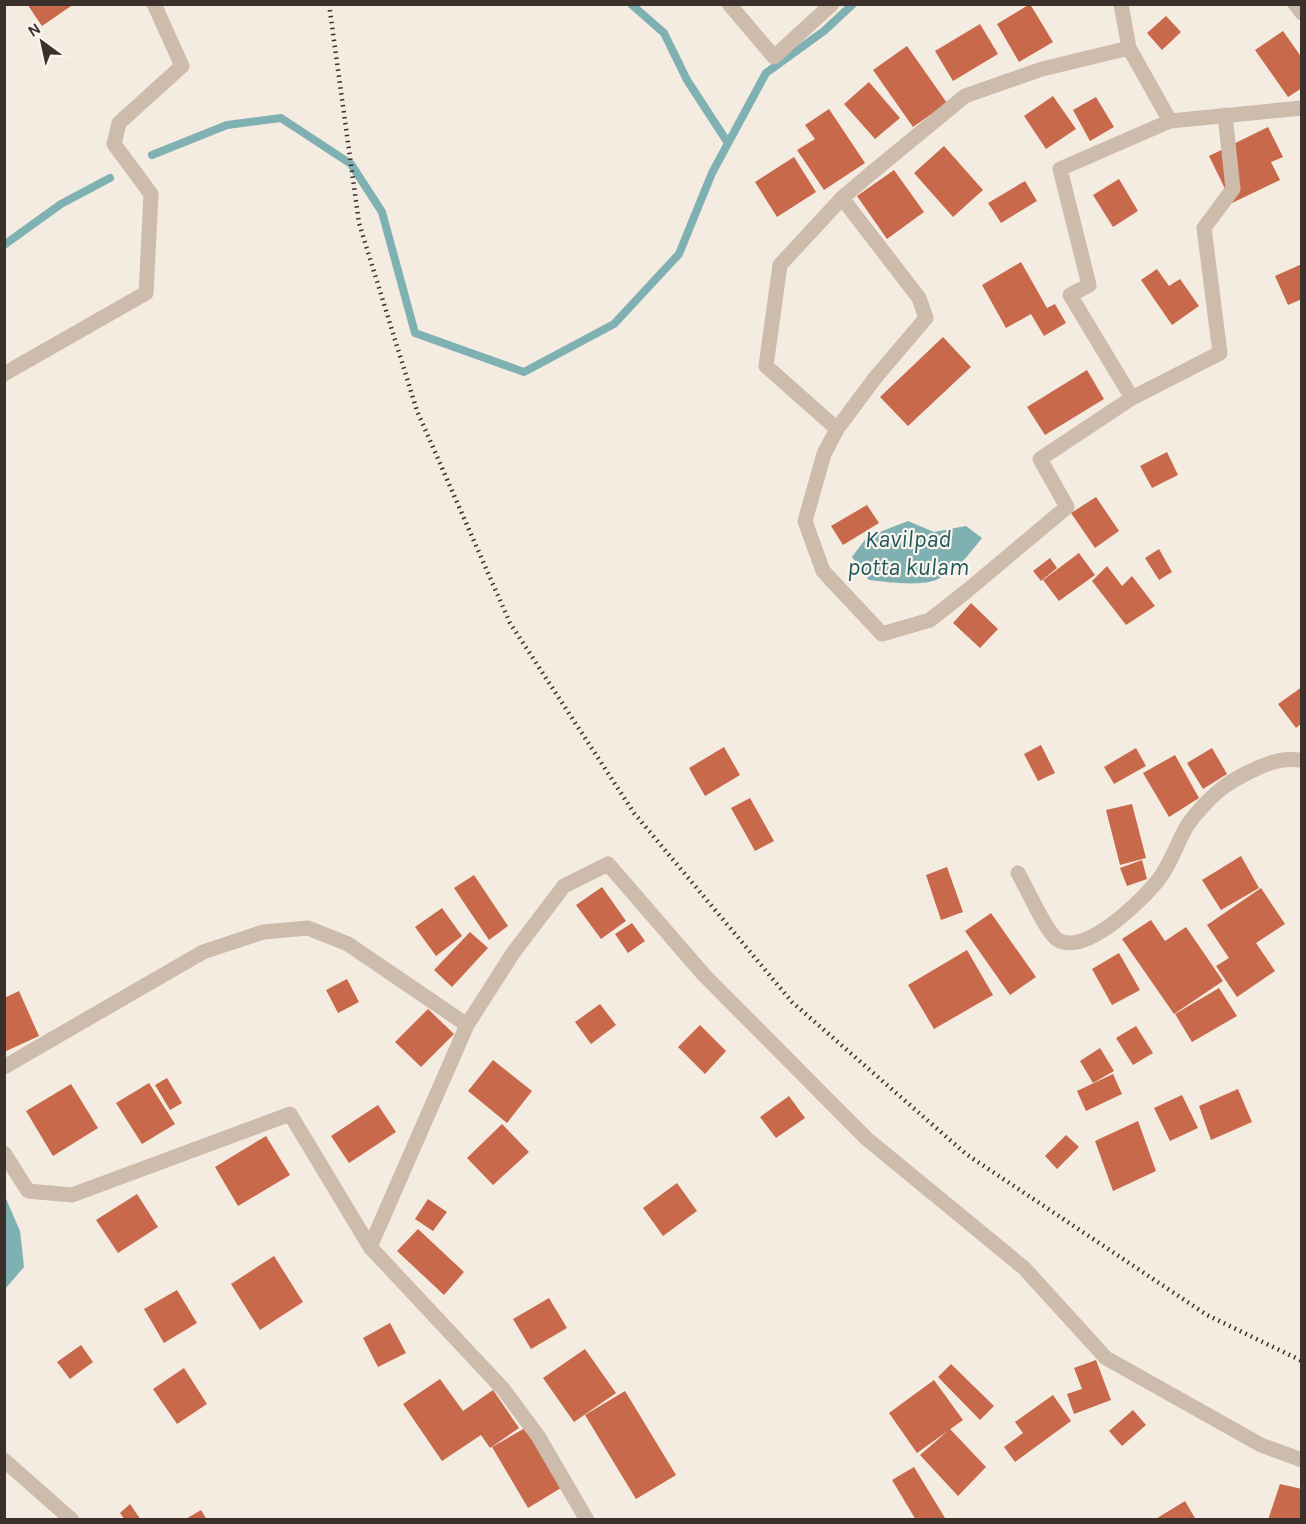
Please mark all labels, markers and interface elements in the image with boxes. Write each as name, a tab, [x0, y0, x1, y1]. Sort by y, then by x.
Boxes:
north arrow	[12, 12, 72, 72]
text: N	[24, 19, 44, 41]
water label: Kavilpad potta kulam	[847, 525, 969, 581]

